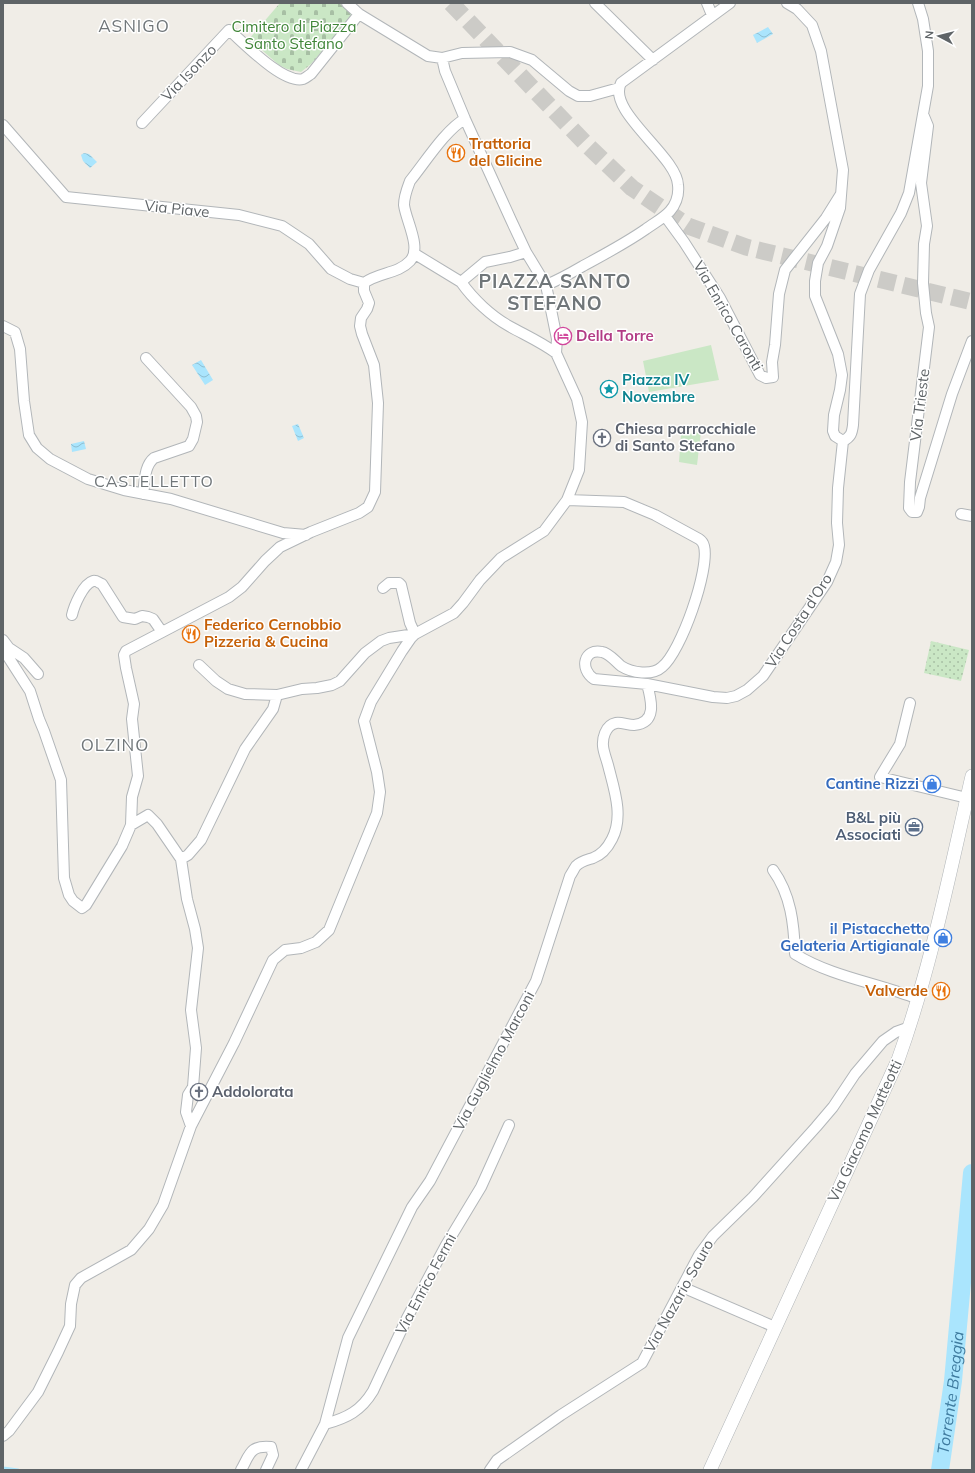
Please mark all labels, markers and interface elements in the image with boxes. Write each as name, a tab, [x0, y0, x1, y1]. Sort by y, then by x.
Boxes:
district label: ASNIGO	[98, 15, 170, 36]
north arrow	[919, 16, 959, 56]
park label: Cimitero di Piazza Santo Stefano	[231, 17, 357, 53]
text: N	[922, 30, 937, 40]
street label: Via Isonzo	[157, 40, 220, 105]
place label: Trattoria del Glicine	[469, 134, 542, 170]
restaurant icon: Trattoria del Glicine	[446, 143, 466, 163]
street label: Via Piave	[144, 196, 210, 221]
street label: Via Enrico Caronti	[689, 257, 768, 374]
district label: PIAZZA SANTO STEFANO	[478, 269, 632, 315]
hotel icon: Della Torre	[553, 326, 573, 346]
place label: Della Torre	[576, 326, 654, 345]
street label: Via Trieste	[906, 368, 933, 442]
place label: Piazza IV Novembre	[622, 370, 695, 406]
place icon: Piazza IV Novembre	[599, 379, 619, 399]
place label: Chiesa parrocchiale di Santo Stefano	[615, 419, 756, 455]
church icon: Chiesa parrocchiale di Santo Stefano	[592, 428, 612, 448]
district label: CASTELLETTO	[94, 471, 214, 491]
street label: Via Costa d'Oro	[761, 570, 836, 671]
place label: Federico Cernobbio Pizzeria & Cucina	[204, 615, 342, 651]
restaurant icon: Federico Cernobbio Pizzeria & Cucina	[181, 624, 201, 644]
district label: OLZINO	[81, 734, 149, 755]
place label: Cantine Rizzi	[826, 774, 919, 793]
shop icon: Cantine Rizzi	[922, 774, 942, 794]
place label: B&L più Associati	[836, 808, 901, 844]
office icon: B&L più Associati	[904, 817, 924, 837]
place label: il Pistacchetto Gelateria Artigianale	[780, 919, 930, 955]
shop icon: il Pistacchetto Gelateria Artigianale	[933, 928, 953, 948]
place label: Valverde	[864, 981, 928, 1000]
restaurant icon: Valverde	[931, 981, 951, 1001]
street label: Via Guglielmo Marconi	[449, 988, 538, 1134]
street label: Via Giacomo Matteotti	[823, 1057, 906, 1205]
church icon: Addolorata	[189, 1082, 209, 1102]
place label: Addolorata	[212, 1082, 294, 1101]
street label: Via Enrico Fermi	[391, 1230, 460, 1338]
street label: Via Nazario Sauro	[640, 1236, 717, 1356]
water label: Torrente Breggia	[932, 1330, 968, 1455]

